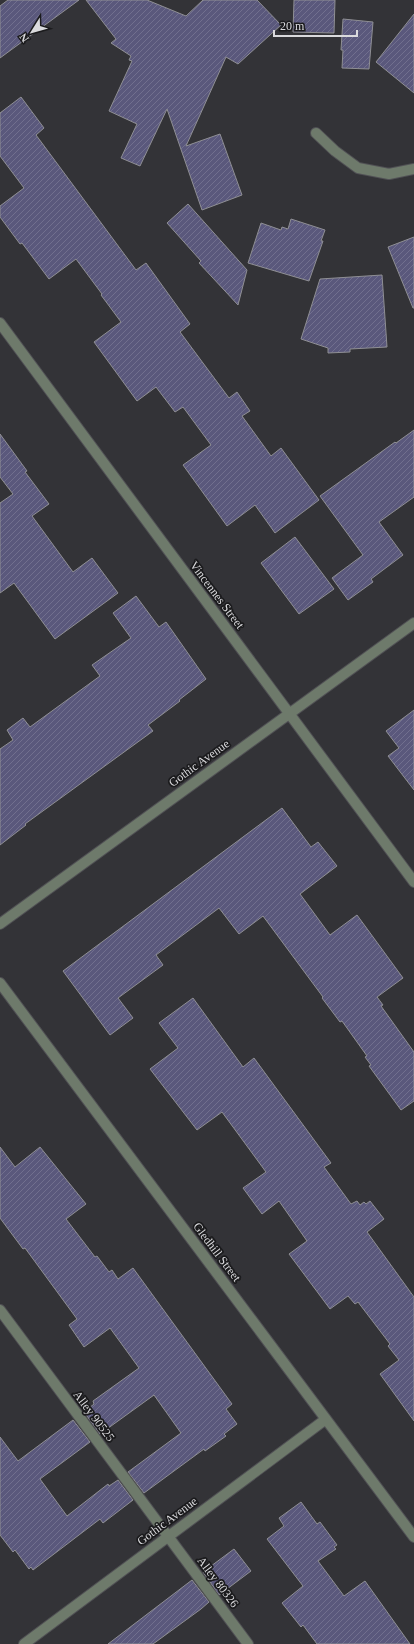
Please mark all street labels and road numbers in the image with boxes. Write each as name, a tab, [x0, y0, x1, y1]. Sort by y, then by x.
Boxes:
street label: Vincennes Street	[187, 558, 247, 632]
street label: Gothic Avenue	[166, 736, 232, 790]
street label: Gledhill Street	[190, 1220, 244, 1285]
street label: Alley 90525	[70, 1388, 118, 1444]
street label: Gothic Avenue	[134, 1494, 200, 1548]
street label: Alley 80326	[194, 1554, 242, 1610]

